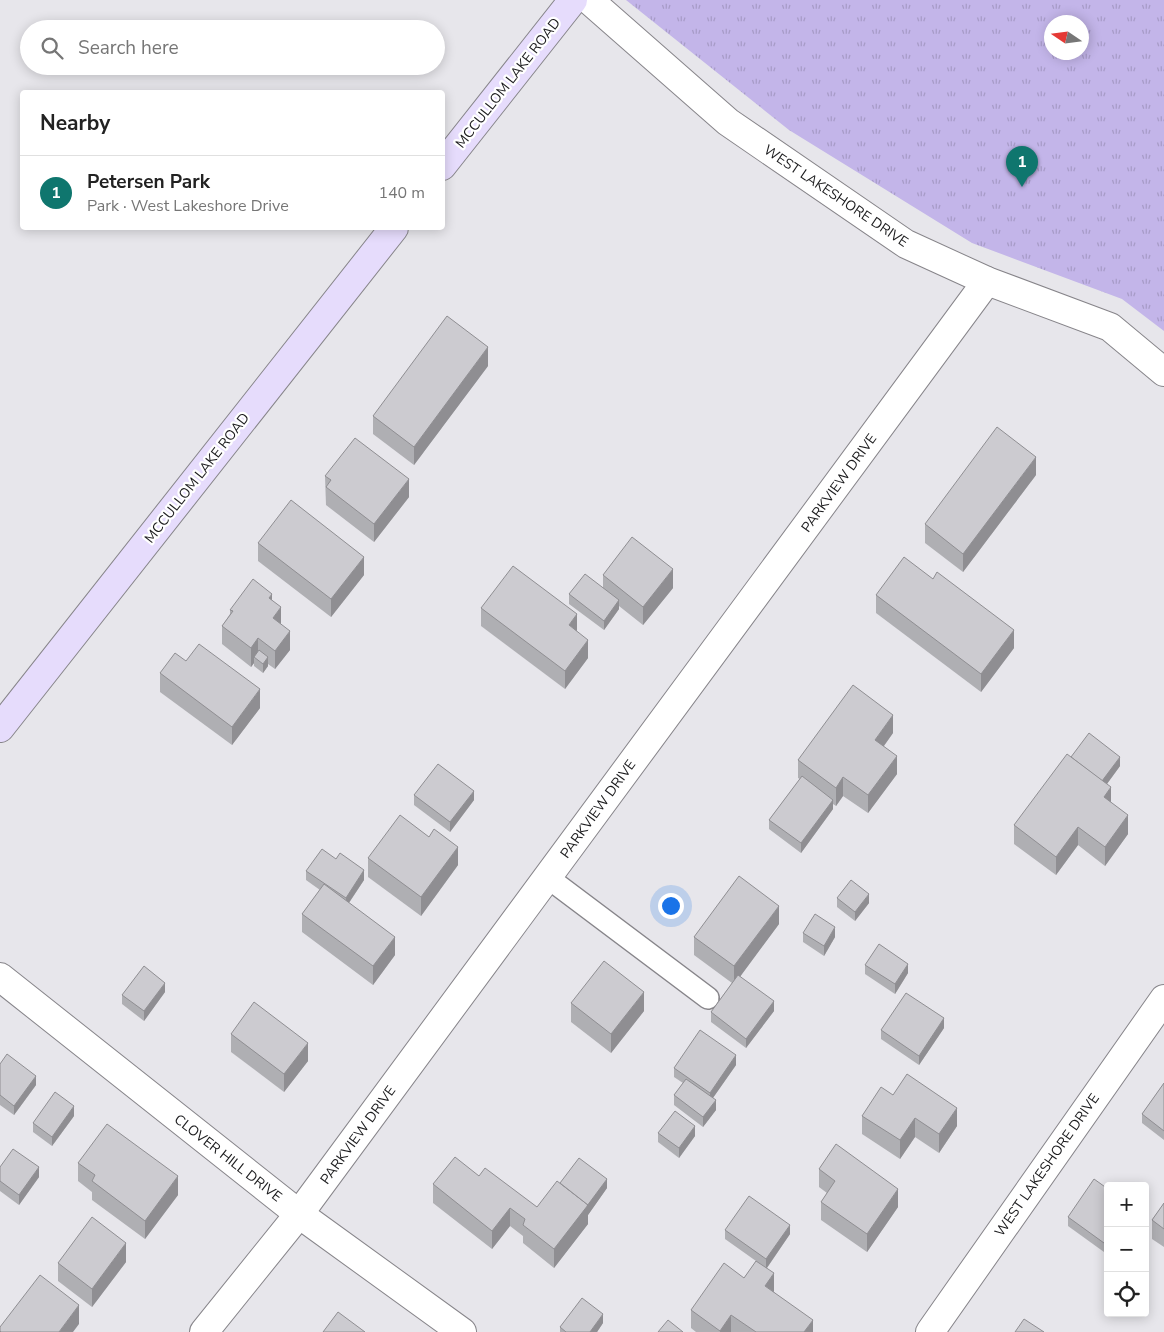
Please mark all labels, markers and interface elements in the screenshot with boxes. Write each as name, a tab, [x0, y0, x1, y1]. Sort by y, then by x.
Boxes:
street label: MCCULLOM LAKE ROAD	[451, 14, 565, 152]
north arrow	[1044, 15, 1089, 60]
search box	[20, 20, 445, 75]
icon: search	[38, 34, 66, 62]
text: Search here	[78, 35, 179, 61]
text: Nearby	[40, 109, 110, 137]
street label: WEST LAKESHORE DRIVE	[760, 140, 912, 252]
pin: 1	[1006, 146, 1038, 187]
text: Petersen Park	[87, 169, 210, 195]
text: 1	[51, 182, 61, 204]
text: 140 m	[378, 182, 425, 204]
text: Park · West Lakeshore Drive	[87, 195, 289, 217]
street label: MCCULLOM LAKE ROAD	[140, 409, 254, 547]
street label: PARKVIEW DRIVE	[797, 430, 881, 536]
street label: PARKVIEW DRIVE	[556, 756, 640, 862]
your location	[658, 893, 684, 919]
street label: PARKVIEW DRIVE	[316, 1082, 400, 1188]
street label: WEST LAKESHORE DRIVE	[990, 1090, 1104, 1240]
street label: CLOVER HILL DRIVE	[170, 1110, 286, 1206]
map controls	[1104, 1182, 1149, 1317]
button: +	[1104, 1182, 1149, 1227]
button: −	[1104, 1227, 1149, 1272]
button: locate	[1104, 1272, 1149, 1317]

